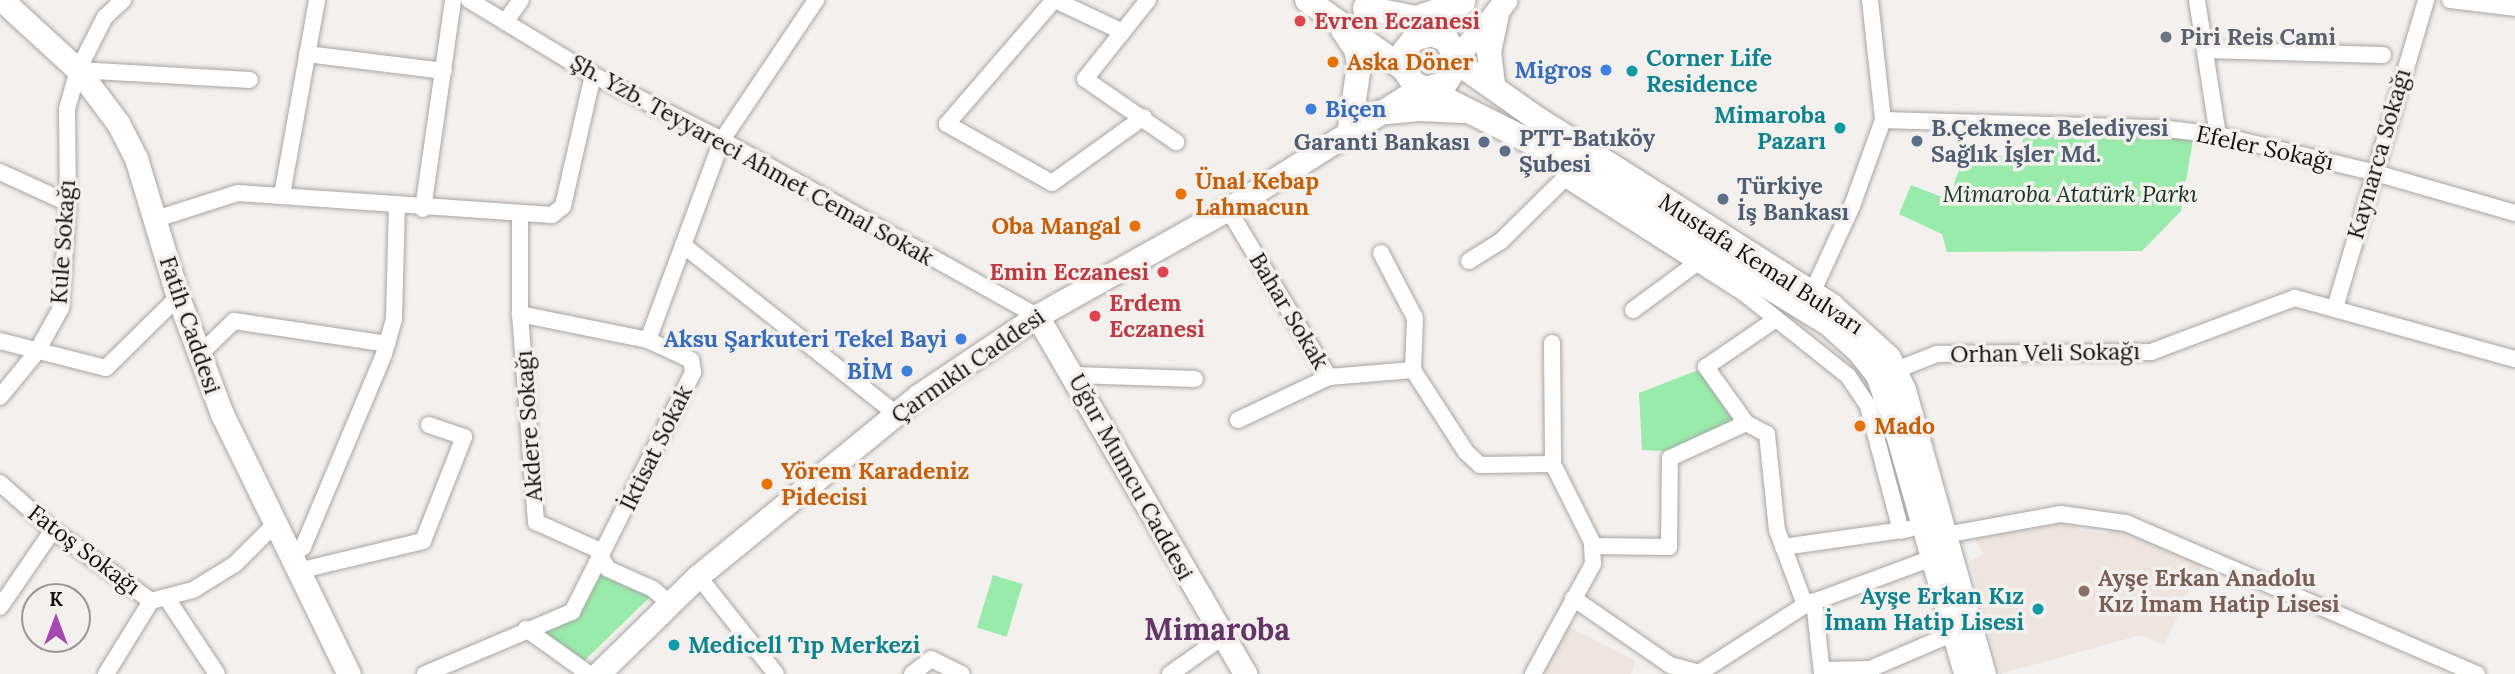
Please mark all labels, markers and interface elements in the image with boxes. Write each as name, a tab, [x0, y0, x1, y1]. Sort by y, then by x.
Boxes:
place label: Evren Eczanesi	[1314, 7, 1480, 35]
marker: Evren Eczanesi	[1292, 13, 1308, 29]
place label: Piri Reis Cami	[2180, 23, 2336, 51]
marker: Piri Reis Cami	[2158, 29, 2174, 45]
place label: Corner Life Residence	[1646, 44, 1772, 98]
street label: Şh. Yzb. Teyyareci Ahmet Cemal Sokak	[566, 48, 938, 272]
place label: Aska Döner	[1347, 48, 1474, 76]
marker: Aska Döner	[1325, 54, 1341, 70]
place label: Migros	[1514, 56, 1592, 84]
marker: Migros	[1598, 62, 1614, 78]
marker: Corner Life Residence	[1624, 63, 1640, 79]
street label: Kaynarca Sokağı	[2342, 66, 2416, 242]
place label: Biçen	[1325, 95, 1386, 123]
marker: Biçen	[1303, 101, 1319, 117]
place label: Mimaroba Pazarı	[1714, 101, 1826, 155]
place label: B.Çekmece Belediyesi Sağlık İşler Md.	[1931, 114, 2168, 168]
marker: Mimaroba Pazarı	[1832, 120, 1848, 136]
street label: Efeler Sokağı	[2194, 120, 2336, 176]
place label: PTT-Batıköy Şubesi	[1519, 124, 1655, 178]
place label: Garanti Bankası	[1294, 128, 1470, 156]
marker: B.Çekmece Belediyesi Sağlık İşler Md.	[1909, 133, 1925, 149]
marker: Garanti Bankası	[1476, 134, 1492, 150]
marker: PTT-Batıköy Şubesi	[1497, 143, 1513, 159]
place label: Ünal Kebap Lahmacun	[1195, 167, 1319, 221]
place label: Türkiye İş Bankası	[1737, 172, 1849, 226]
street label: Kule Sokağı	[45, 179, 81, 305]
park label: Mimaroba Atatürk Parkı	[1943, 180, 2197, 208]
marker: Ünal Kebap Lahmacun	[1173, 186, 1189, 202]
street label: Mustafa Kemal Bulvarı	[1654, 188, 1868, 340]
marker: Türkiye İş Bankası	[1715, 191, 1731, 207]
place label: Oba Mangal	[992, 212, 1121, 240]
marker: Oba Mangal	[1127, 218, 1143, 234]
street label: Bahar Sokak	[1243, 248, 1335, 374]
street label: Fatih Caddesi	[154, 253, 226, 397]
place label: Emin Eczanesi	[990, 258, 1149, 286]
marker: Emin Eczanesi	[1155, 264, 1171, 280]
place label: Erdem Eczanesi	[1109, 289, 1205, 343]
street label: Çarmıklı Caddesi	[886, 303, 1050, 429]
marker: Erdem Eczanesi	[1087, 308, 1103, 324]
place label: Aksu Şarkuteri Tekel Bayi	[664, 325, 947, 353]
marker: Aksu Şarkuteri Tekel Bayi	[953, 331, 969, 347]
street label: Orhan Veli Sokağı	[1950, 338, 2140, 368]
street label: Akdere Sokağı	[510, 349, 548, 503]
place label: BİM	[847, 357, 893, 385]
marker: BİM	[899, 363, 915, 379]
street label: Uğur Mumcu Caddesi	[1063, 369, 1199, 585]
street label: İktisat Sokak	[614, 381, 698, 515]
place label: Mado	[1874, 412, 1935, 440]
marker: Mado	[1852, 418, 1868, 434]
place label: Yörem Karadeniz Pidecisi	[781, 457, 969, 511]
marker: Yörem Karadeniz Pidecisi	[759, 476, 775, 492]
street label: Fatoş Sokağı	[23, 499, 145, 601]
place label: Ayşe Erkan Anadolu Kız İmam Hatip Lisesi	[2098, 564, 2340, 618]
place label: Ayşe Erkan Kız İmam Hatip Lisesi	[1824, 582, 2024, 636]
north arrow	[21, 583, 91, 653]
marker: Ayşe Erkan Anadolu Kız İmam Hatip Lisesi	[2076, 583, 2092, 599]
text: K	[49, 587, 63, 611]
marker: Ayşe Erkan Kız İmam Hatip Lisesi	[2030, 601, 2046, 617]
district label: Mimaroba	[1144, 611, 1290, 647]
place label: Medicell Tıp Merkezi	[688, 631, 920, 659]
marker: Medicell Tıp Merkezi	[666, 637, 682, 653]

